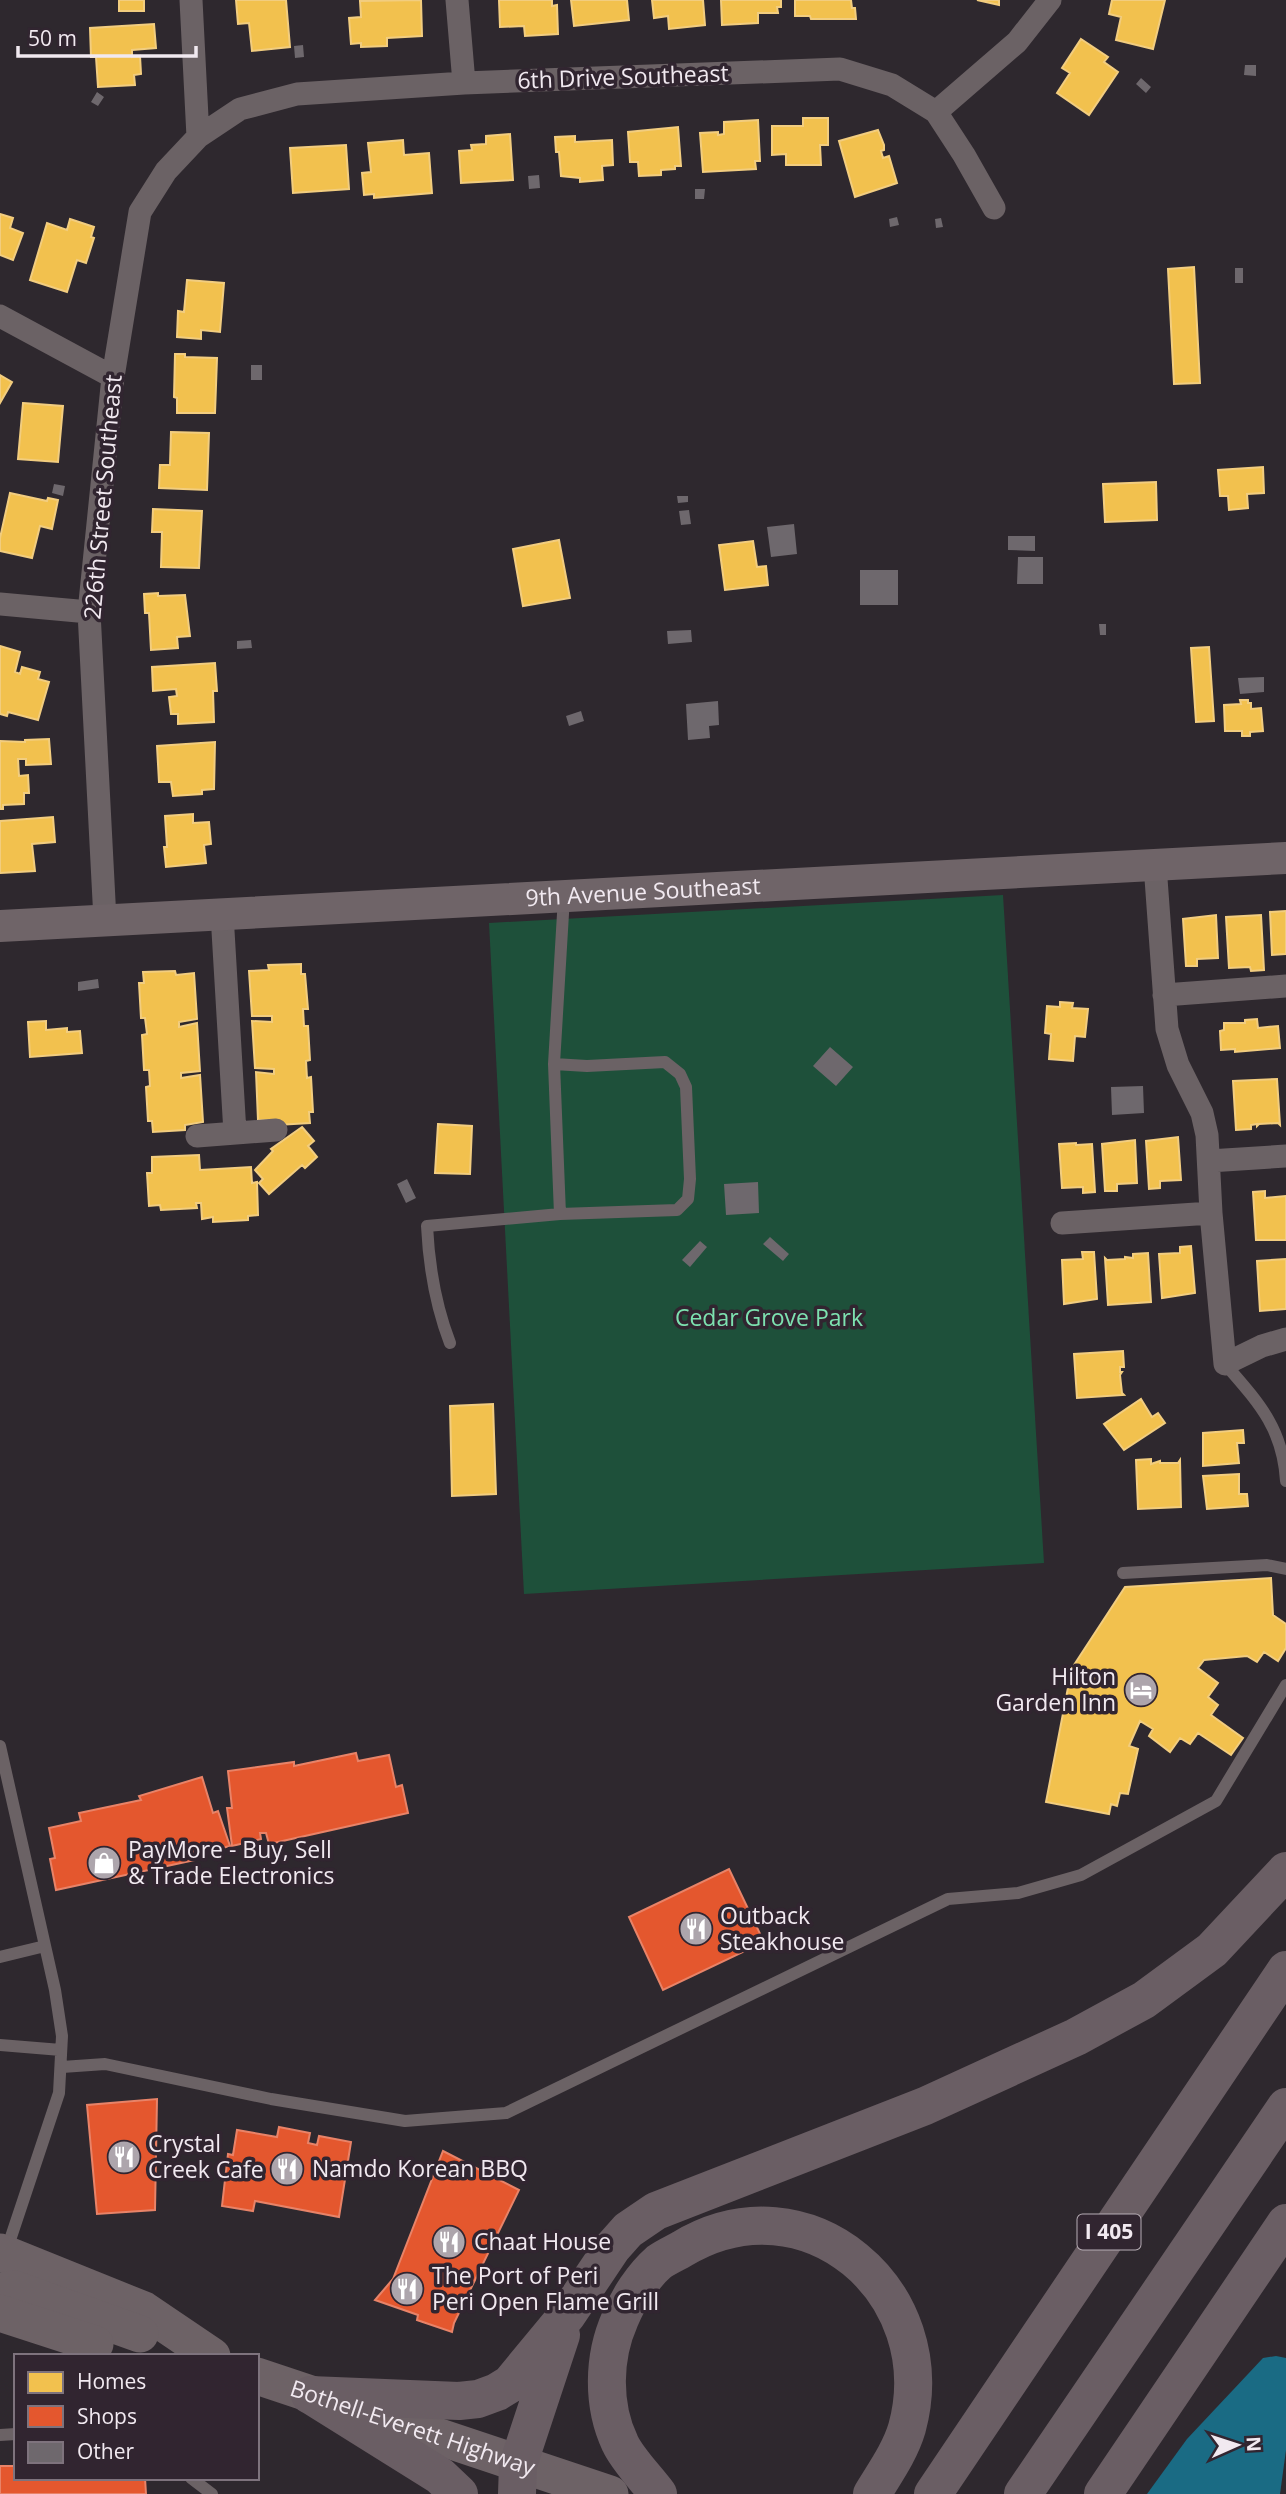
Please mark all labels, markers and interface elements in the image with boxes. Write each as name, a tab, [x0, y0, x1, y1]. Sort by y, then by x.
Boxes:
scale bar	[18, 14, 196, 58]
text: 50 m	[28, 24, 77, 52]
street label: 6th Drive Southeast	[517, 56, 729, 96]
street label: 226th Street Southeast	[75, 373, 129, 621]
street label: 9th Avenue Southeast	[525, 869, 761, 913]
park label: Cedar Grove Park	[675, 1301, 863, 1333]
place label: Hilton Garden Inn	[995, 1660, 1116, 1718]
hotel icon: Hilton Garden Inn	[1122, 1671, 1160, 1709]
place label: PayMore - Buy, Sell & Trade Electronics	[128, 1833, 334, 1891]
shop icon: PayMore - Buy, Sell & Trade Electronics	[85, 1844, 123, 1882]
place label: Outback Steakhouse	[720, 1899, 845, 1957]
restaurant icon: Outback Steakhouse	[677, 1910, 715, 1948]
place label: Crystal Creek Cafe	[148, 2127, 264, 2185]
restaurant icon: Crystal Creek Cafe	[105, 2138, 143, 2176]
restaurant icon: Namdo Korean BBQ	[268, 2150, 306, 2188]
place label: Namdo Korean BBQ	[312, 2152, 528, 2184]
road number: I 405	[1078, 2214, 1140, 2250]
restaurant icon: Chaat House	[430, 2223, 468, 2261]
place label: Chaat House	[474, 2225, 611, 2257]
place label: The Port of Peri Peri Open Flame Grill	[432, 2259, 659, 2317]
restaurant icon: The Port of Peri Peri Open Flame Grill	[388, 2270, 426, 2308]
legend	[14, 2354, 259, 2480]
text: Homes	[77, 2367, 146, 2395]
street label: Bothell-Everett Highway	[286, 2371, 540, 2483]
text: Shops	[77, 2402, 137, 2430]
north arrow	[1202, 2410, 1272, 2480]
text: N	[1241, 2436, 1267, 2453]
text: Other	[77, 2437, 134, 2465]

